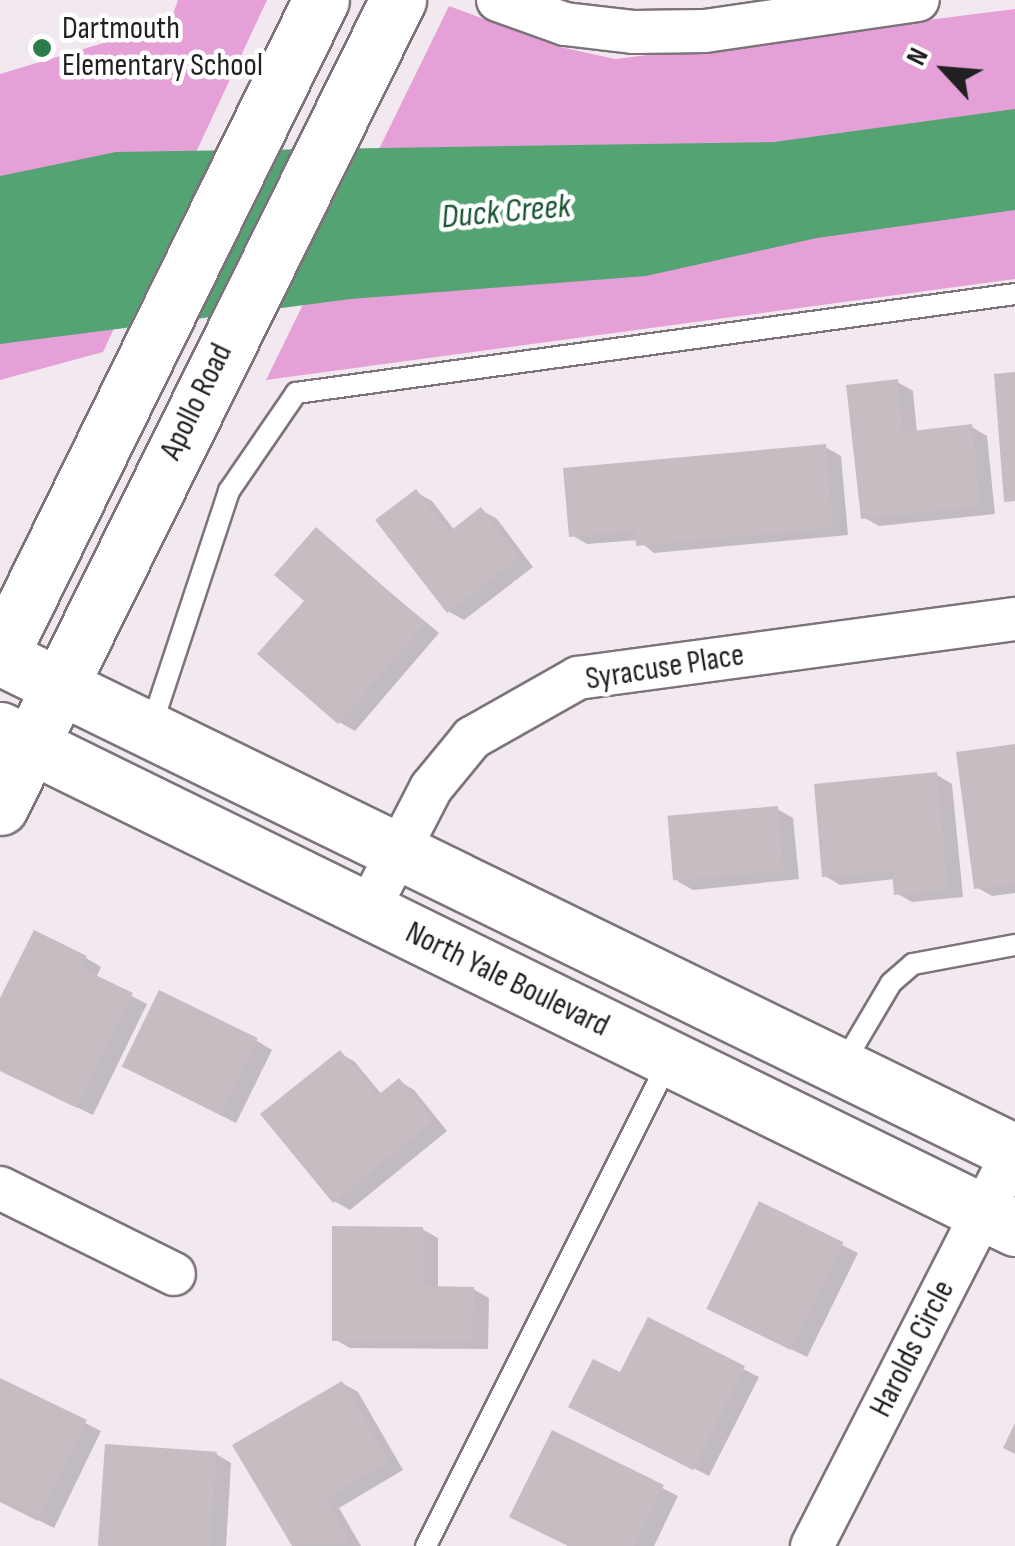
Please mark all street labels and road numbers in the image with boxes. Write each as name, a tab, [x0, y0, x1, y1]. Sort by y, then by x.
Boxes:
street label: Apollo Road	[152, 338, 242, 466]
street label: Syracuse Place	[583, 637, 747, 699]
street label: North Yale Boulevard	[399, 914, 615, 1046]
street label: Harolds Circle	[862, 1274, 964, 1424]

